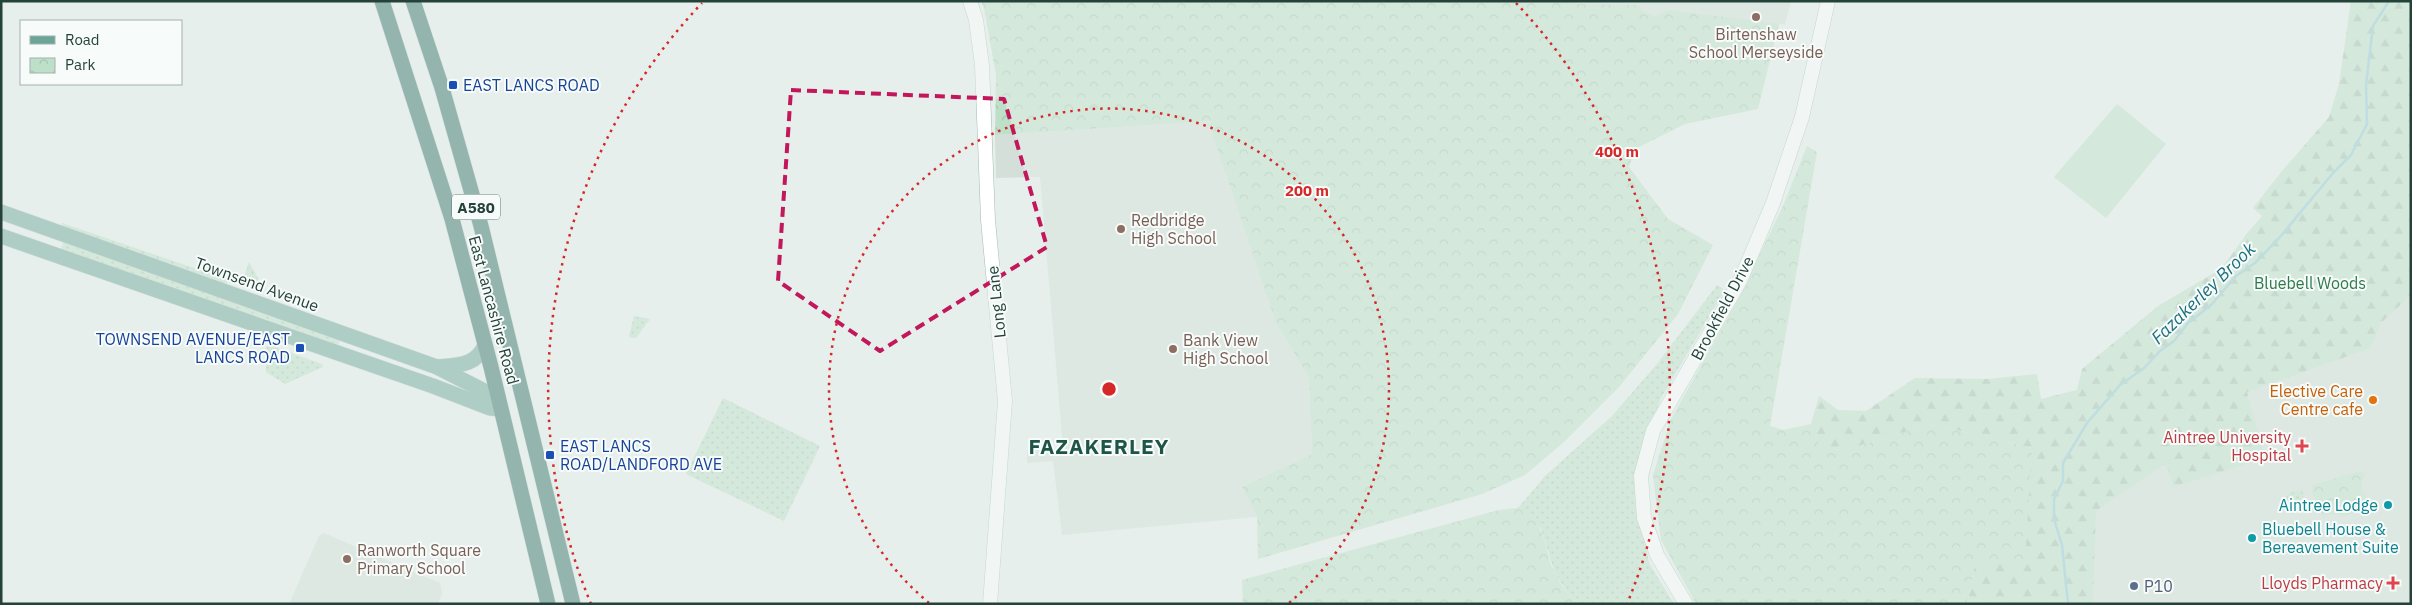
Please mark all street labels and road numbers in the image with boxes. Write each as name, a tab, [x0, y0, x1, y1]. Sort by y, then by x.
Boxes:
road number: A580	[452, 194, 500, 220]
street label: East Lancashire Road	[465, 233, 523, 387]
street label: Townsend Avenue	[192, 252, 322, 316]
street label: Brookfield Drive	[1686, 252, 1758, 363]
street label: Long Lane	[982, 265, 1010, 339]

